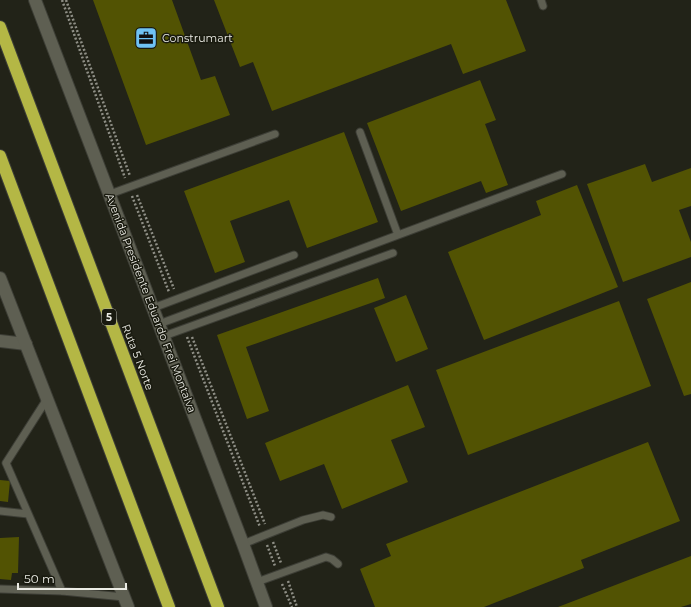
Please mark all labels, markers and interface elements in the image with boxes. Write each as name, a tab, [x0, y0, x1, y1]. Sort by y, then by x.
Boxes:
office icon: Construmart	[133, 25, 159, 51]
place label: Construmart	[162, 31, 233, 45]
street label: Avenida Presidente Eduardo Frei Montalva	[103, 191, 199, 415]
road number: 5	[102, 309, 116, 325]
street label: Ruta 5 Norte	[119, 322, 157, 392]
scale bar	[18, 565, 126, 591]
text: 50 m	[24, 571, 55, 586]

